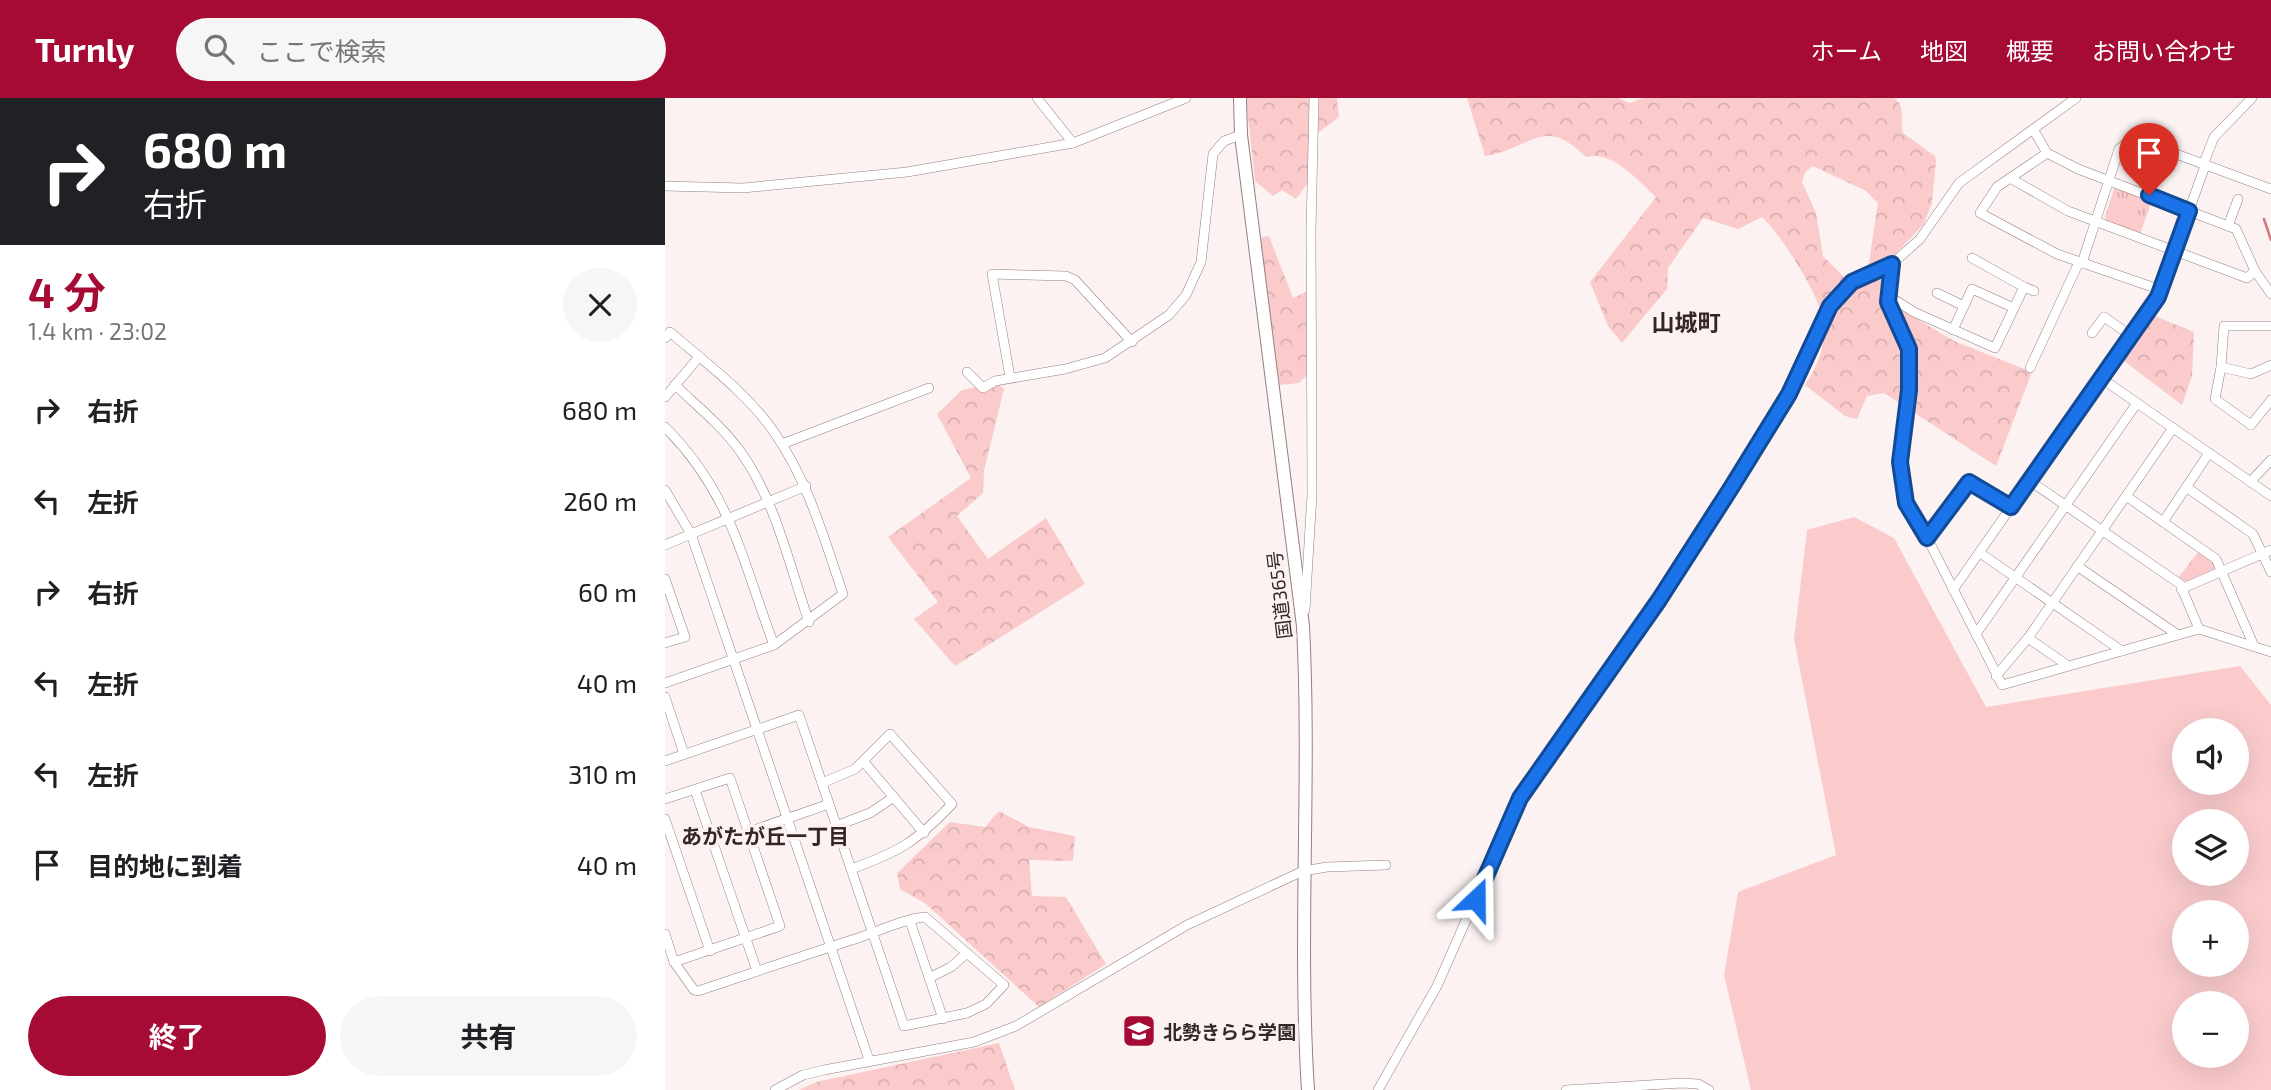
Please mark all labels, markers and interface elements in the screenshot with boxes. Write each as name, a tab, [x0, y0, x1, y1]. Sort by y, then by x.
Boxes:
search box	[176, 18, 666, 81]
text: Turnly	[35, 29, 134, 69]
icon: search	[200, 30, 238, 68]
text: ここで検索	[256, 35, 386, 66]
text: ホーム	[1811, 36, 1882, 65]
text: 地図	[1920, 36, 1968, 65]
text: 概要	[2006, 36, 2054, 65]
text: お問い合わせ	[2092, 36, 2236, 65]
text: 680 m	[143, 119, 287, 178]
pin	[2119, 123, 2179, 195]
icon: right	[28, 126, 119, 217]
icon: arrive	[2130, 134, 2168, 172]
text: 右折	[143, 184, 207, 222]
text: 4 分	[28, 266, 106, 316]
button: close	[563, 268, 637, 342]
district label: 山城町	[1652, 308, 1721, 336]
text: 1.4 km · 23:02	[28, 317, 167, 345]
icon: right	[28, 391, 66, 429]
text: 680 m	[562, 394, 637, 425]
text: 右折	[87, 395, 139, 426]
icon: left	[28, 482, 66, 520]
text: 260 m	[563, 485, 637, 516]
text: 左折	[87, 486, 139, 517]
street label: 国道365号	[1262, 550, 1296, 640]
icon: right	[28, 573, 66, 611]
text: 60 m	[578, 576, 637, 607]
text: 右折	[87, 577, 139, 608]
icon: left	[28, 664, 66, 702]
text: 40 m	[577, 667, 637, 698]
text: 左折	[87, 668, 139, 699]
map controls	[2172, 718, 2249, 1068]
button: sound	[2172, 718, 2249, 795]
icon: left	[28, 755, 66, 793]
text: 310 m	[568, 758, 637, 789]
text: 左折	[87, 759, 139, 790]
button: layers	[2172, 809, 2249, 886]
district label: あがたが丘一丁目	[681, 823, 849, 848]
icon: arrive	[28, 846, 66, 884]
text: 40 m	[577, 849, 637, 880]
text: 目的地に到着	[87, 850, 243, 881]
position arrow	[1439, 862, 1513, 936]
button: +	[2172, 900, 2249, 977]
button: −	[2172, 991, 2249, 1068]
button: 終了	[28, 996, 326, 1076]
button: 共有	[340, 996, 637, 1076]
school or university icon: 北勢きらら学園	[1120, 1012, 1158, 1050]
place label: 北勢きらら学園	[1163, 1020, 1296, 1043]

